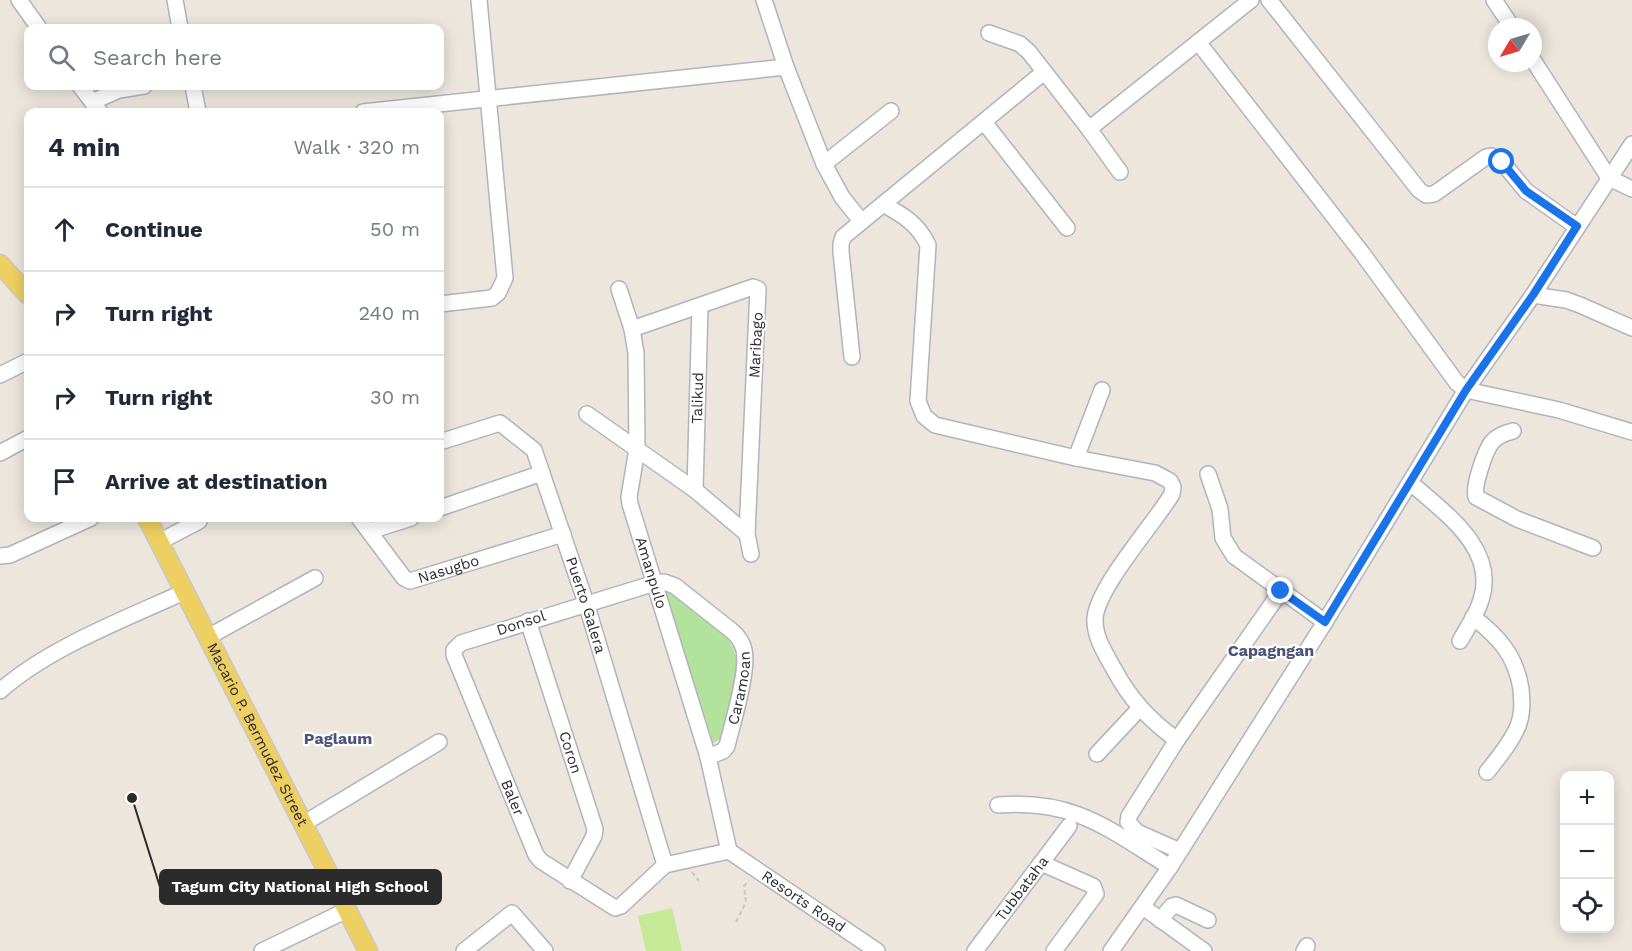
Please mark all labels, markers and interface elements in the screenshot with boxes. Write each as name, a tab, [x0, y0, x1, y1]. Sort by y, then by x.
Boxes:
north arrow	[1488, 18, 1542, 72]
search box	[24, 24, 444, 90]
icon: search	[45, 41, 78, 74]
text: Search here	[93, 45, 222, 70]
text: 4 min	[48, 132, 120, 162]
text: Walk · 320 m	[293, 135, 420, 159]
route start	[1488, 148, 1514, 174]
icon: ahead	[48, 213, 81, 246]
text: Continue	[105, 217, 203, 242]
text: 50 m	[370, 217, 420, 241]
icon: right	[48, 297, 81, 330]
text: Turn right	[105, 301, 212, 326]
text: 240 m	[358, 301, 420, 325]
street label: Maribago	[745, 311, 767, 379]
street label: Talikud	[688, 372, 707, 424]
icon: right	[48, 381, 81, 414]
text: Turn right	[105, 385, 212, 410]
text: 30 m	[370, 385, 420, 409]
icon: arrive	[48, 465, 81, 498]
text: Arrive at destination	[105, 469, 328, 494]
street label: Amanpulo	[632, 535, 671, 611]
street label: Nasugbo	[416, 551, 481, 587]
street label: Puerto Galera	[562, 555, 610, 656]
route end	[1267, 577, 1293, 603]
street label: Donsol	[494, 606, 548, 639]
street label: Macario P. Bermudez Street	[203, 640, 312, 830]
district label: Capagngan	[1228, 641, 1314, 660]
street label: Caramoan	[724, 651, 754, 727]
district label: Paglaum	[304, 729, 372, 748]
street label: Coron	[555, 729, 586, 776]
map controls	[1560, 771, 1614, 933]
button: +	[1560, 771, 1614, 825]
street label: Baler	[497, 777, 528, 819]
button: −	[1560, 825, 1614, 879]
street label: Tubbataha	[992, 852, 1053, 925]
street label: Resorts Road	[758, 867, 849, 936]
callout: Tagum City National High School	[160, 870, 441, 904]
text: Tagum City National High School	[171, 877, 429, 896]
button: locate	[1560, 879, 1614, 933]

